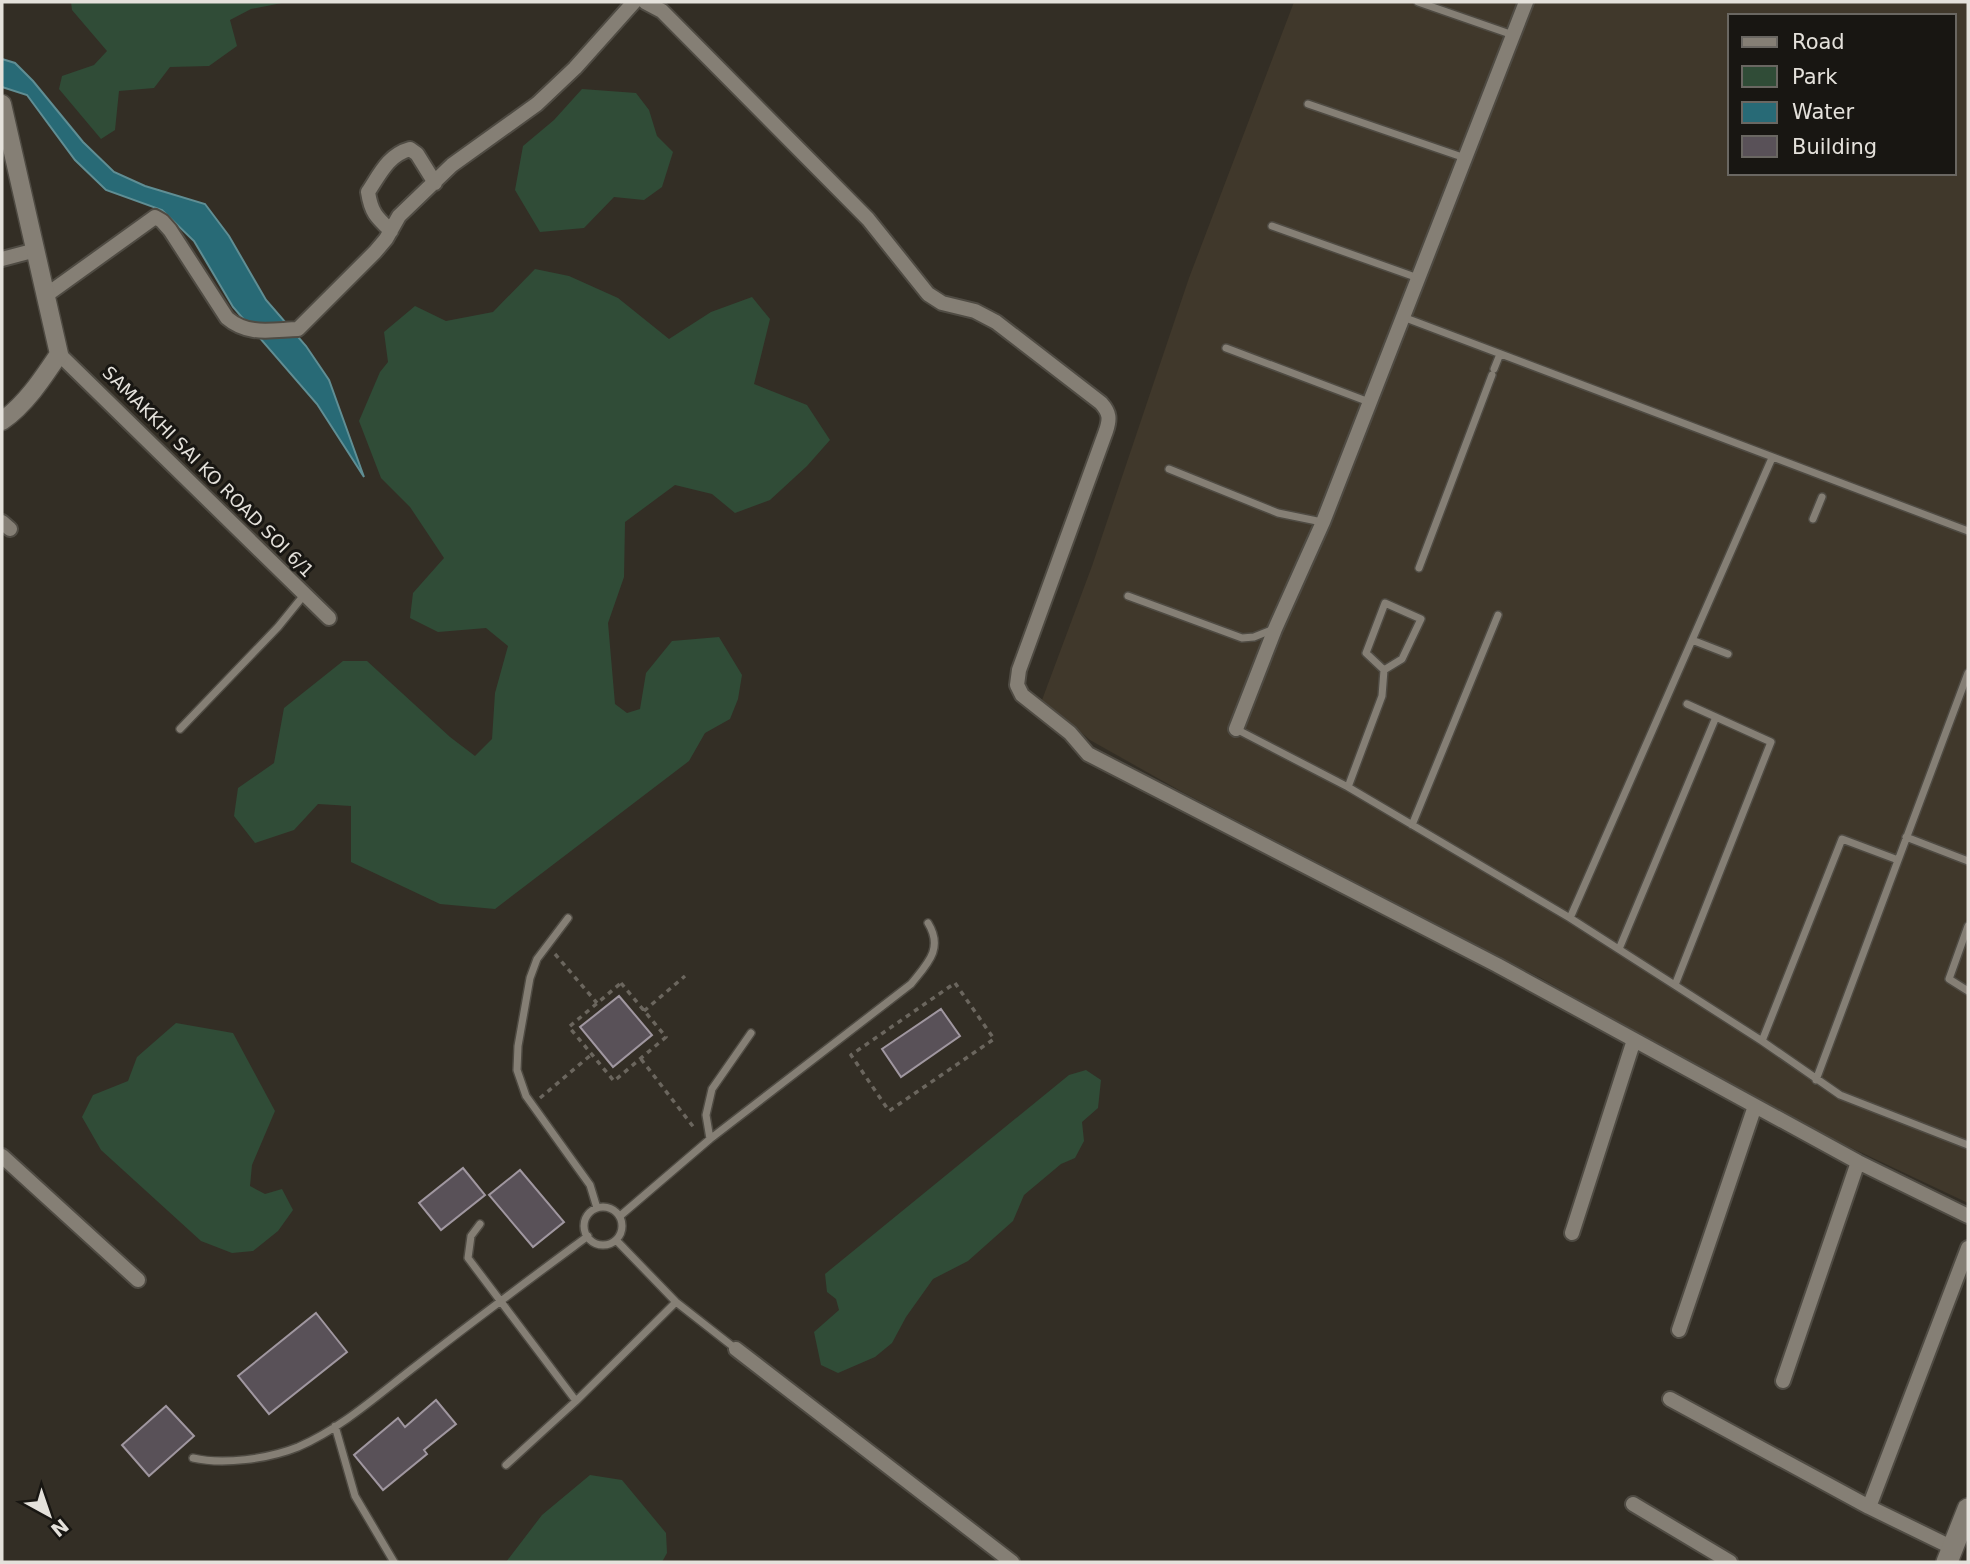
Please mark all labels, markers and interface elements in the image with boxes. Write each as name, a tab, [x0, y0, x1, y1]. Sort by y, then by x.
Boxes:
legend	[1728, 14, 1956, 175]
text: Road	[1792, 30, 1845, 54]
text: Park	[1792, 65, 1838, 89]
text: Water	[1792, 100, 1854, 124]
text: Building	[1792, 135, 1877, 159]
street label: SAMAKKHI SAI KO ROAD SOI 6/1	[98, 362, 318, 582]
north arrow	[14, 1480, 84, 1550]
text: N	[47, 1514, 73, 1542]

